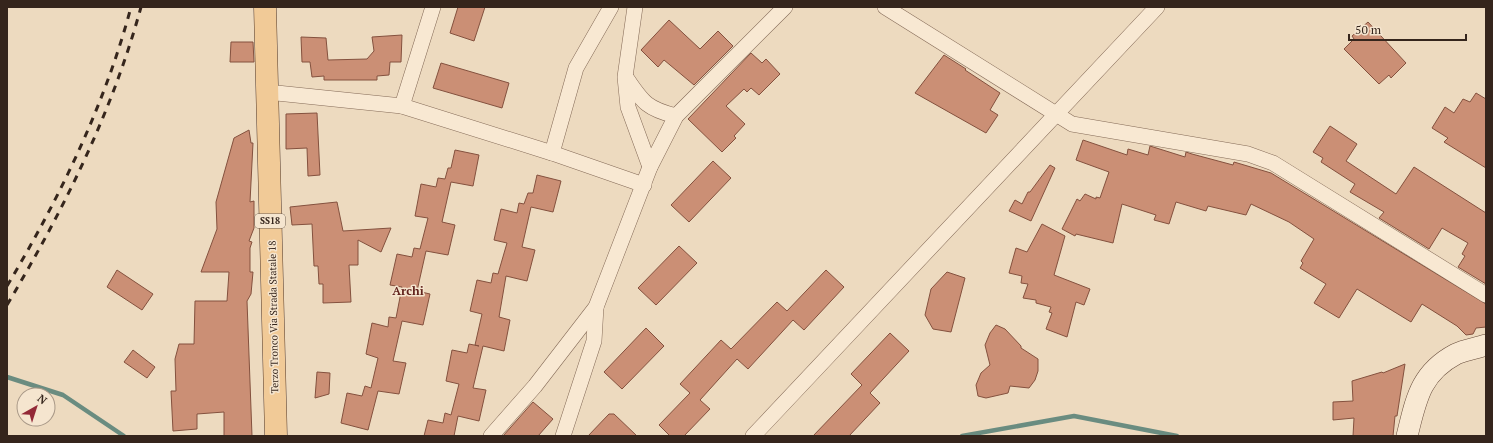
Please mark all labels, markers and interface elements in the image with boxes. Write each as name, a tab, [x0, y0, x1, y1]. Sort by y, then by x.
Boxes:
scale bar	[1349, 16, 1466, 42]
text: 50 m	[1355, 22, 1382, 37]
road number: SS18	[255, 214, 285, 228]
street label: Terzo Tronco Via Strada Statale 18	[266, 240, 281, 394]
district label: Archi	[392, 283, 424, 298]
north arrow	[16, 387, 56, 427]
text: N	[35, 391, 50, 408]

